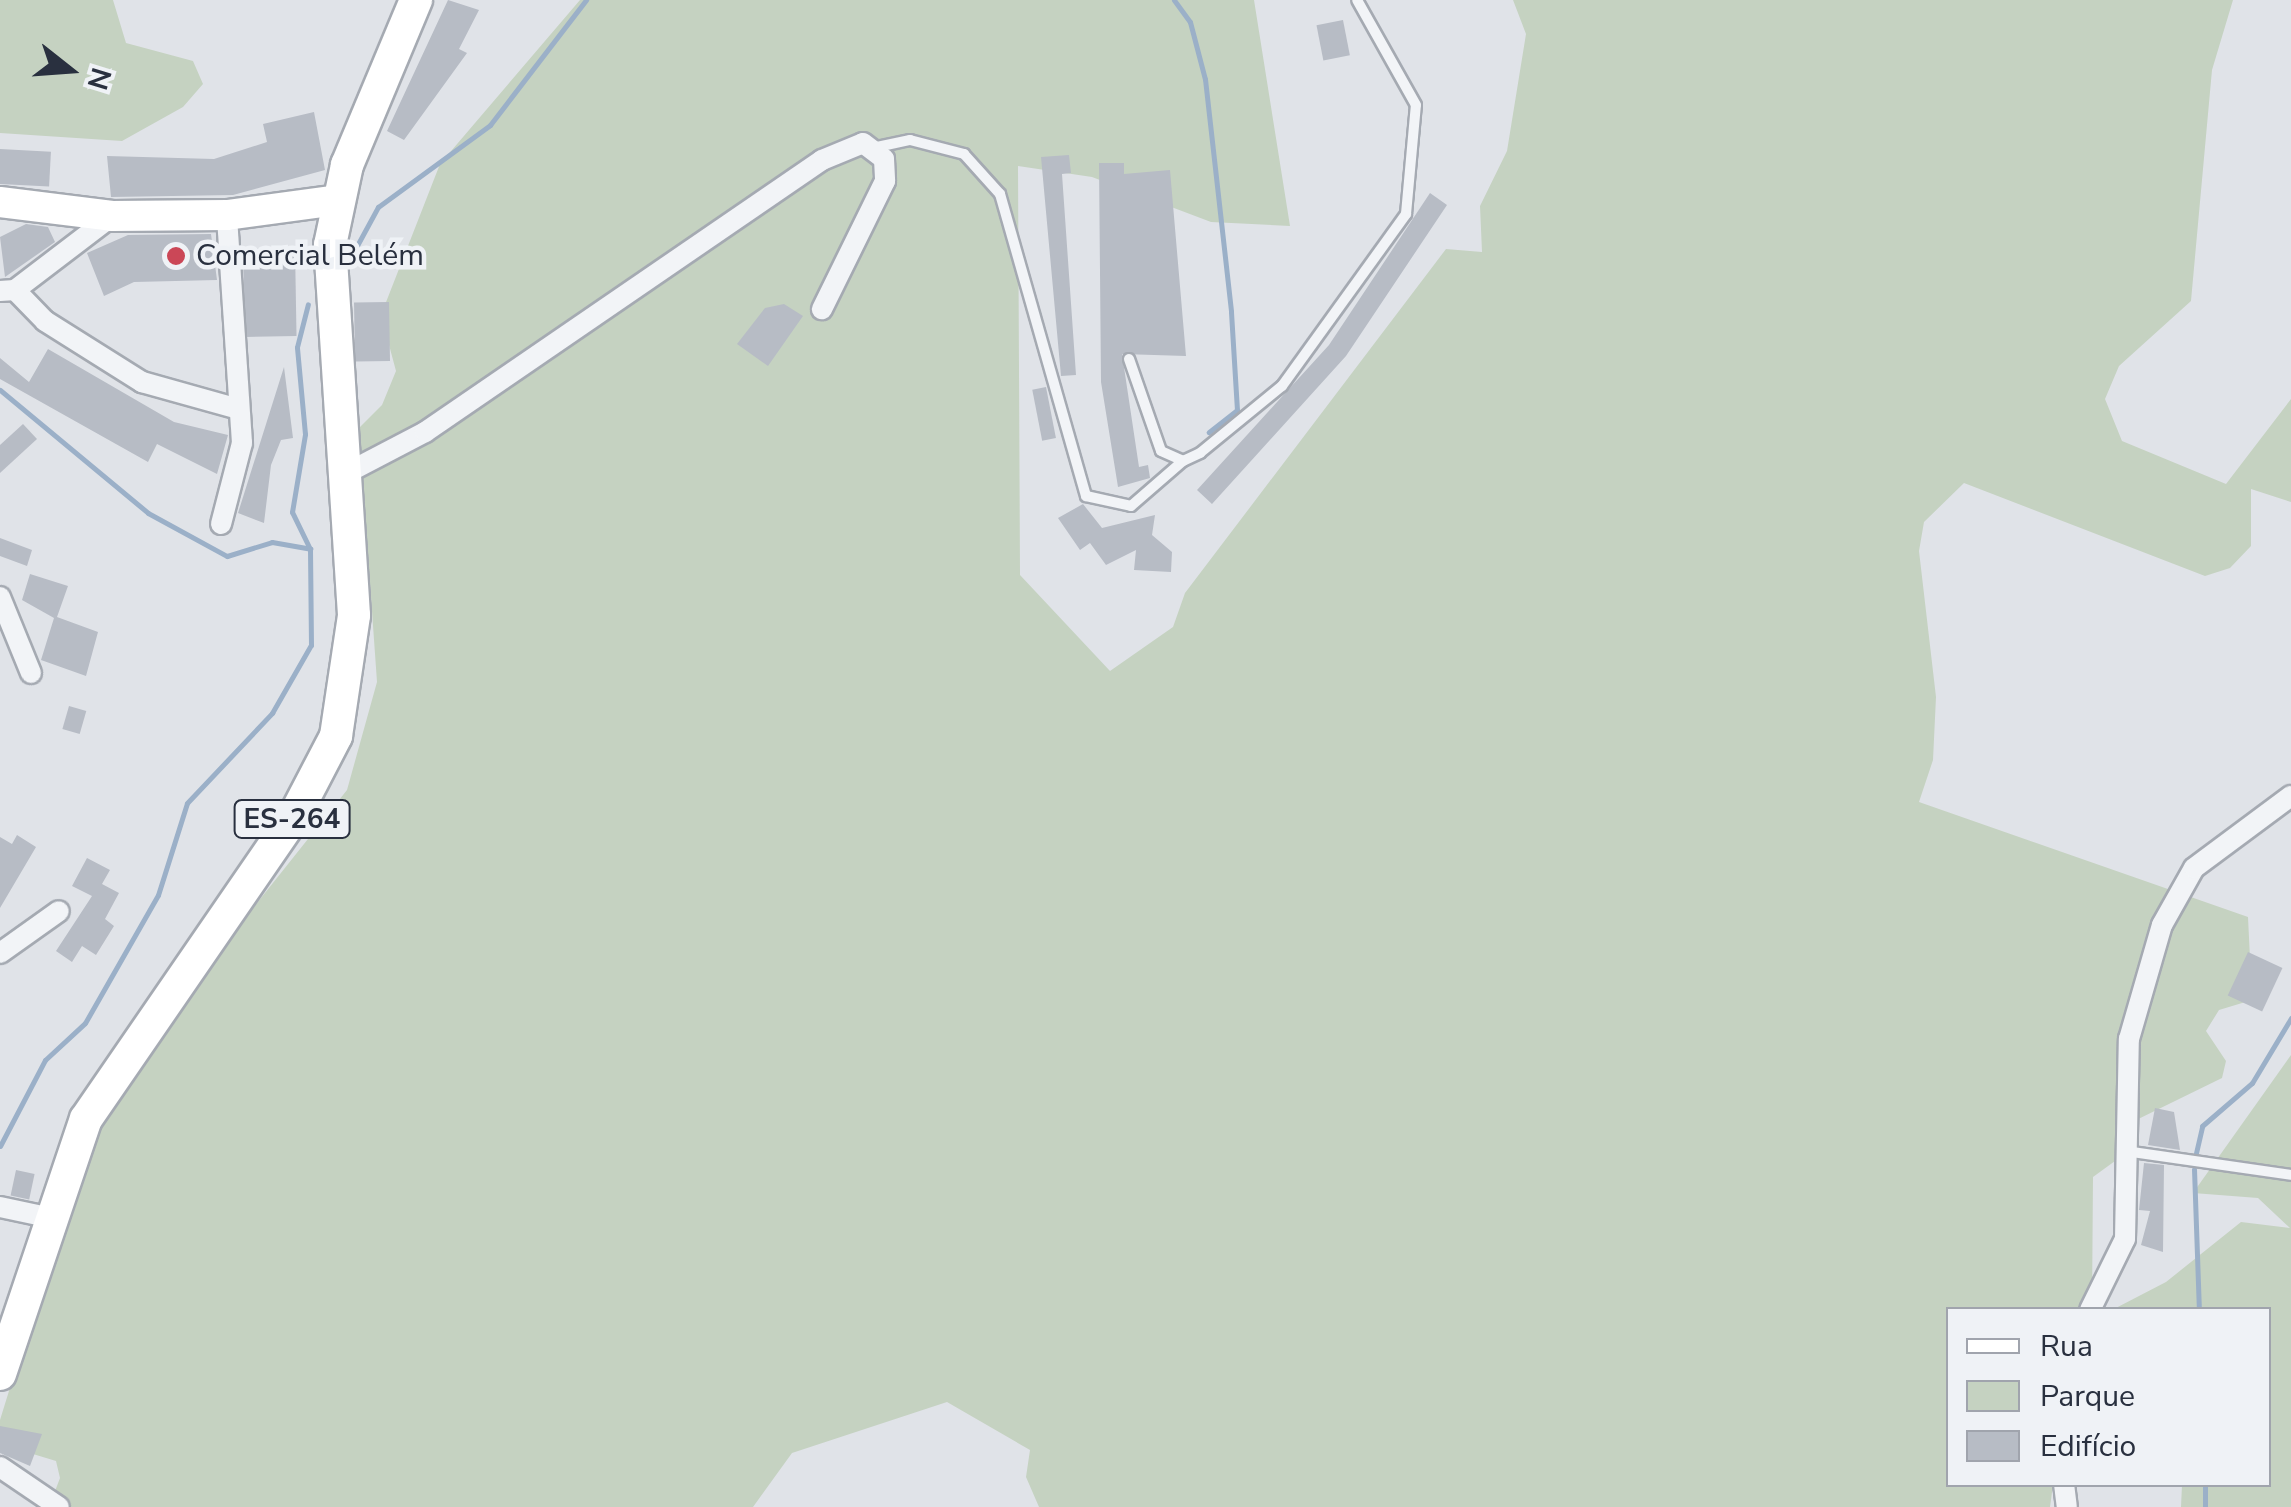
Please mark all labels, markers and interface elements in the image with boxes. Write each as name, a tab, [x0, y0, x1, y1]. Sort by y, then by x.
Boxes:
north arrow	[20, 20, 120, 120]
text: N	[77, 63, 120, 94]
place label: Comercial Belém	[196, 238, 424, 274]
marker: Comercial Belém	[165, 245, 187, 267]
road number: ES-264	[232, 796, 352, 842]
legend	[1946, 1307, 2271, 1487]
text: Rua	[2040, 1326, 2093, 1367]
text: Parque	[2040, 1376, 2135, 1417]
text: Edifício	[2040, 1426, 2136, 1467]

